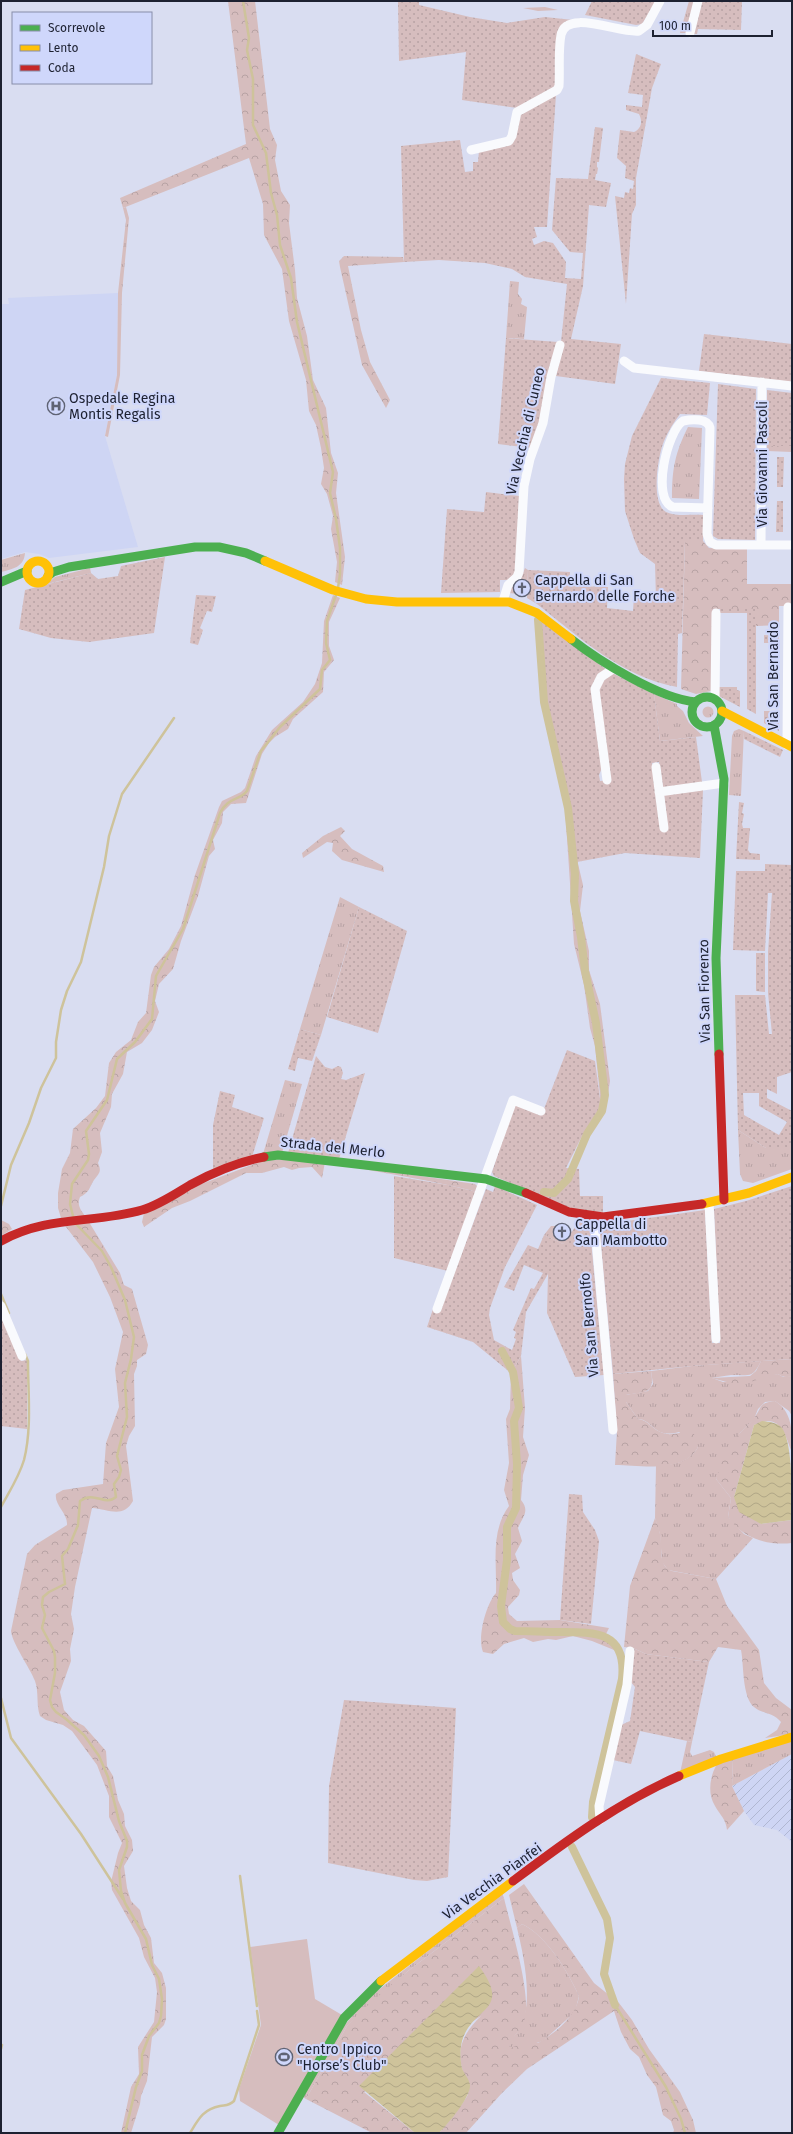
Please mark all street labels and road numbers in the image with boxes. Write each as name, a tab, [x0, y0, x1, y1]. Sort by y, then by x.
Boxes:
street label: Via Vecchia di Cuneo	[503, 366, 548, 497]
street label: Via Giovanni Pascoli	[754, 401, 771, 527]
street label: Via San Bernardo	[765, 621, 782, 731]
street label: Via San Fiorenzo	[695, 939, 714, 1043]
street label: Strada del Merlo	[280, 1134, 386, 1161]
street label: Via San Bernolfo	[576, 1272, 603, 1378]
street label: Via Vecchia Pianfei	[439, 1840, 545, 1923]

